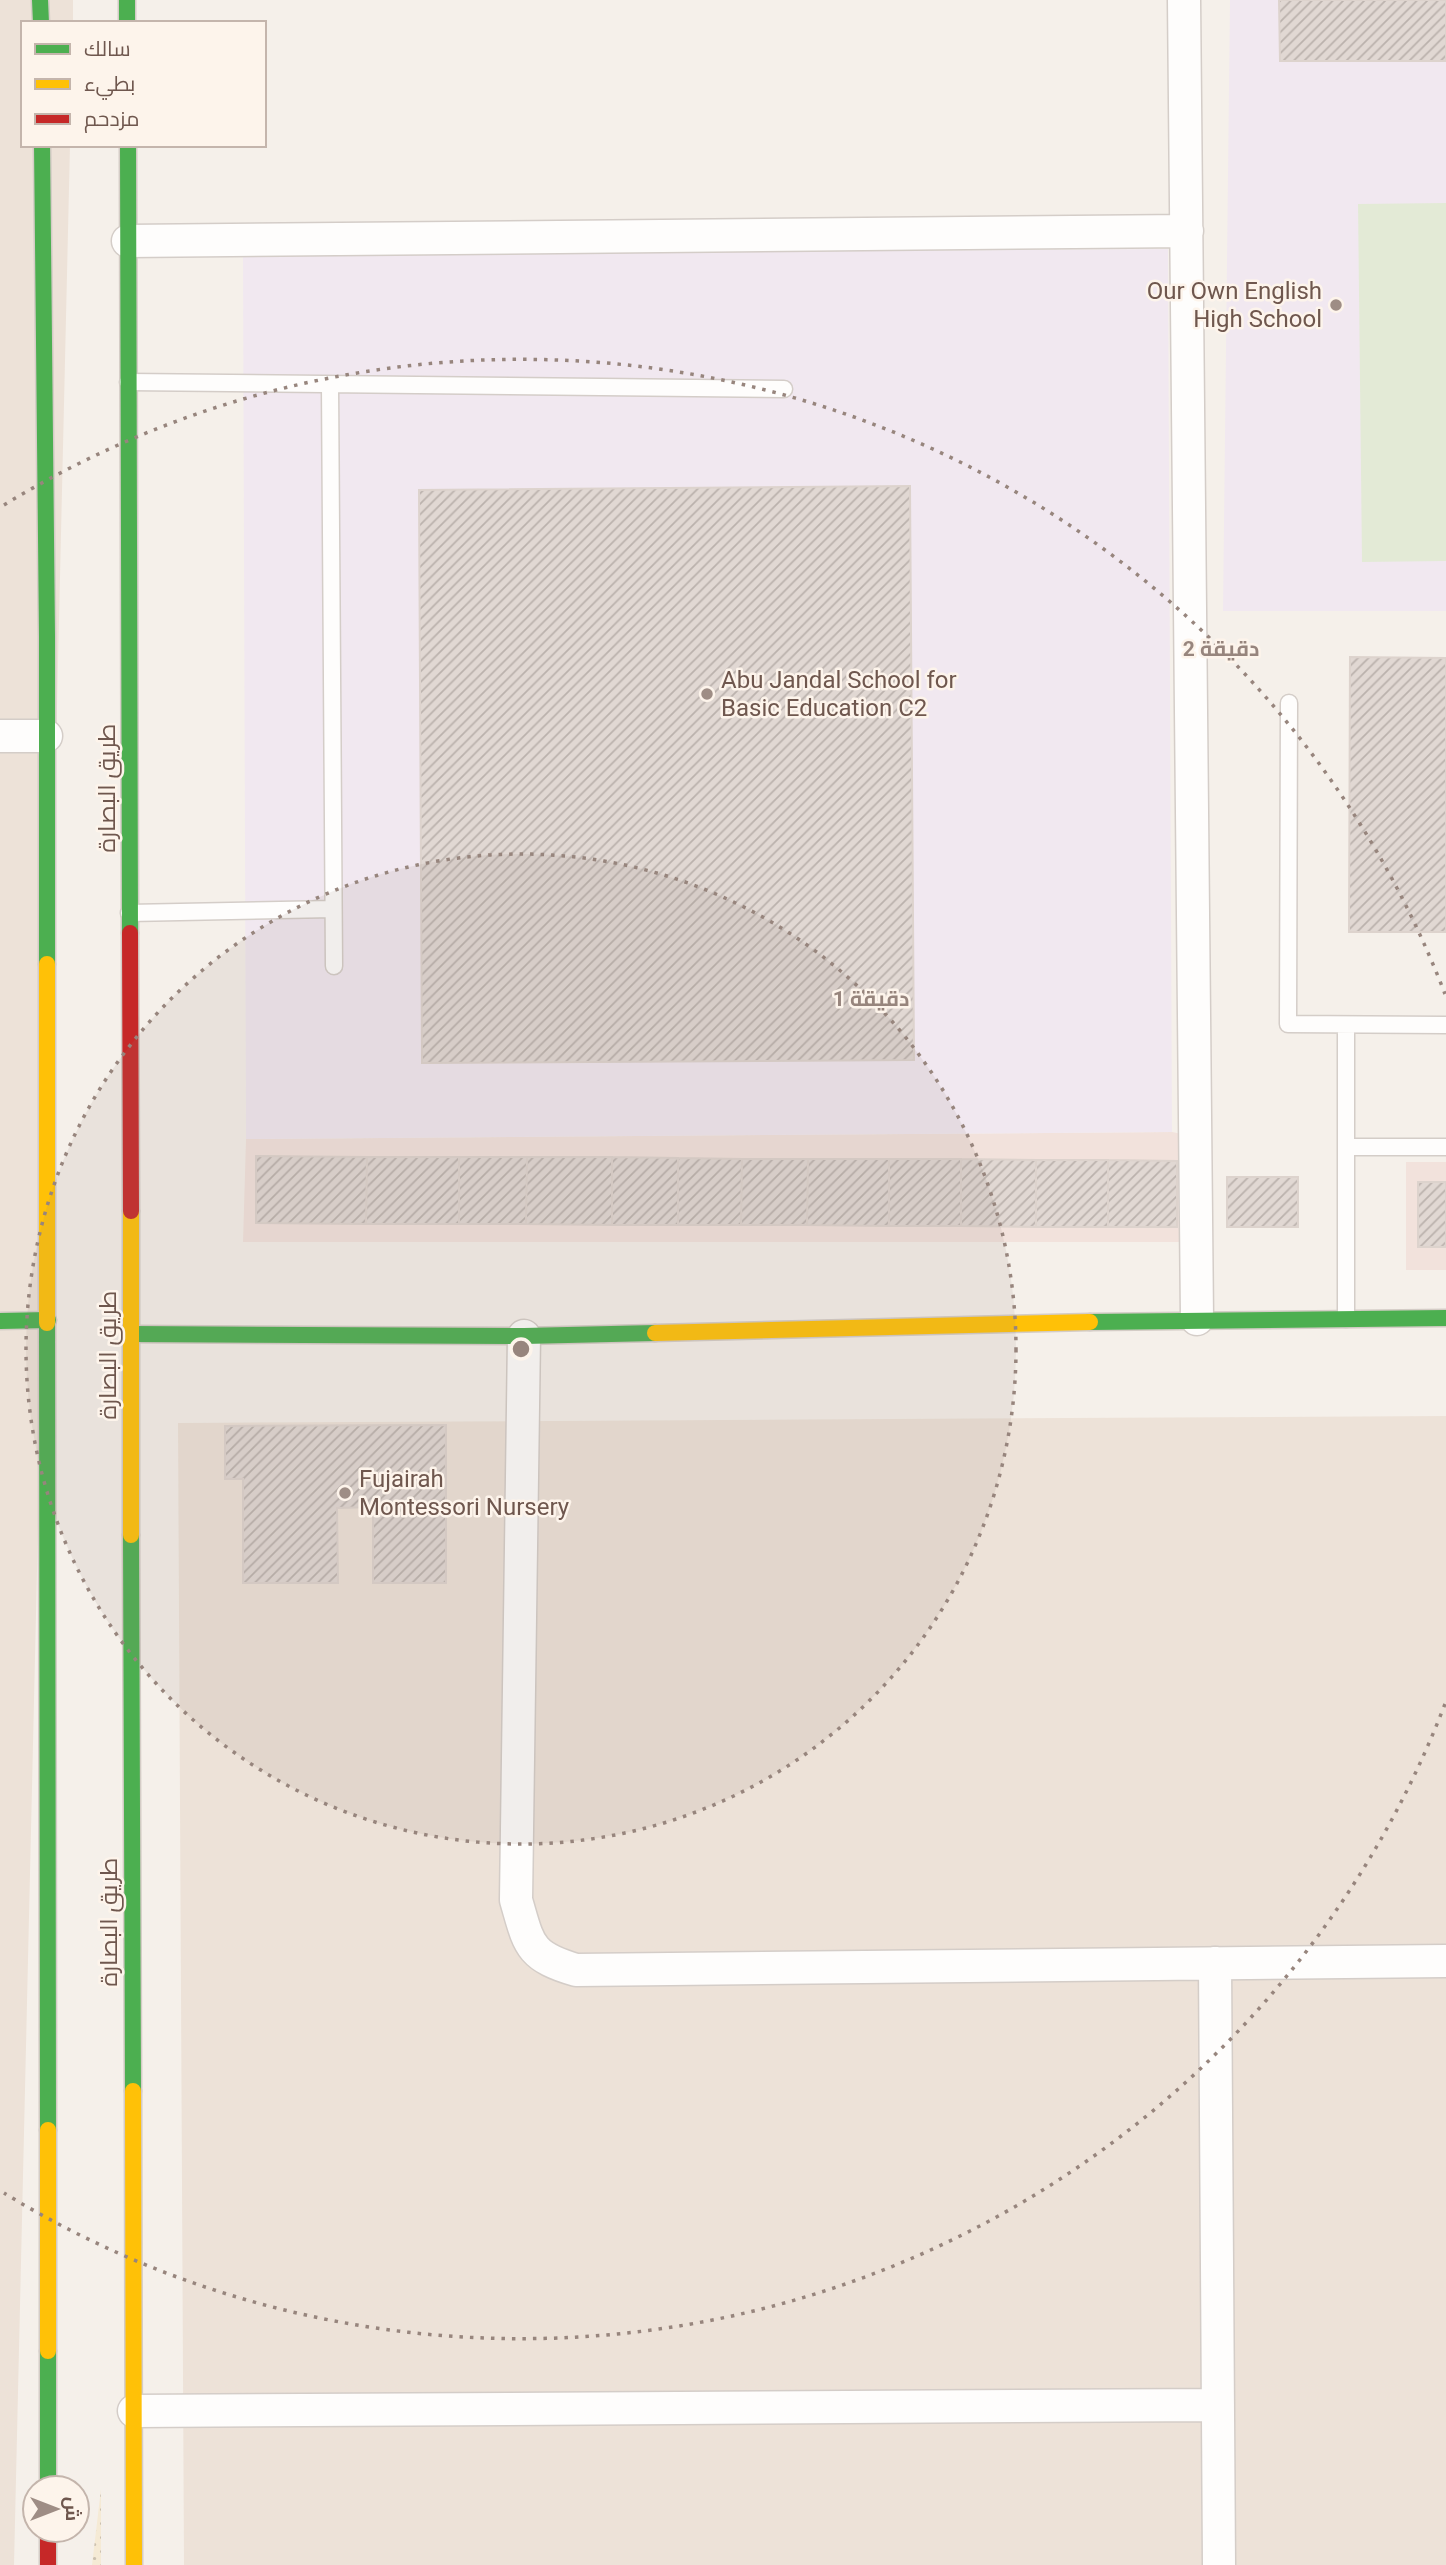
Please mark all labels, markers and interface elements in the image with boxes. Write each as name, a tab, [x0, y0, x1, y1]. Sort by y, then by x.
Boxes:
legend	[21, 21, 266, 147]
text: سالك	[84, 37, 131, 61]
text: بطيء	[84, 72, 135, 100]
text: مزدحم	[84, 107, 139, 133]
place label: Our Own English High School	[1147, 277, 1322, 333]
marker: Our Own English High School	[1328, 297, 1344, 313]
text: 2 دقيقة	[1183, 637, 1259, 661]
place label: Abu Jandal School for Basic Education C2	[721, 666, 957, 722]
marker: Abu Jandal School for Basic Education C2	[699, 686, 715, 702]
street label: طريق البصارة	[93, 724, 122, 852]
text: 1 دقيقة	[833, 987, 909, 1011]
street label: طريق البصارة	[94, 1291, 123, 1419]
centre of rings	[509, 1337, 533, 1361]
place label: Fujairah Montessori Nursery	[359, 1465, 570, 1521]
marker: Fujairah Montessori Nursery	[337, 1485, 353, 1501]
street label: طريق البصارة	[95, 1858, 124, 1986]
north arrow	[21, 2474, 91, 2544]
text: ش	[61, 2497, 84, 2521]

